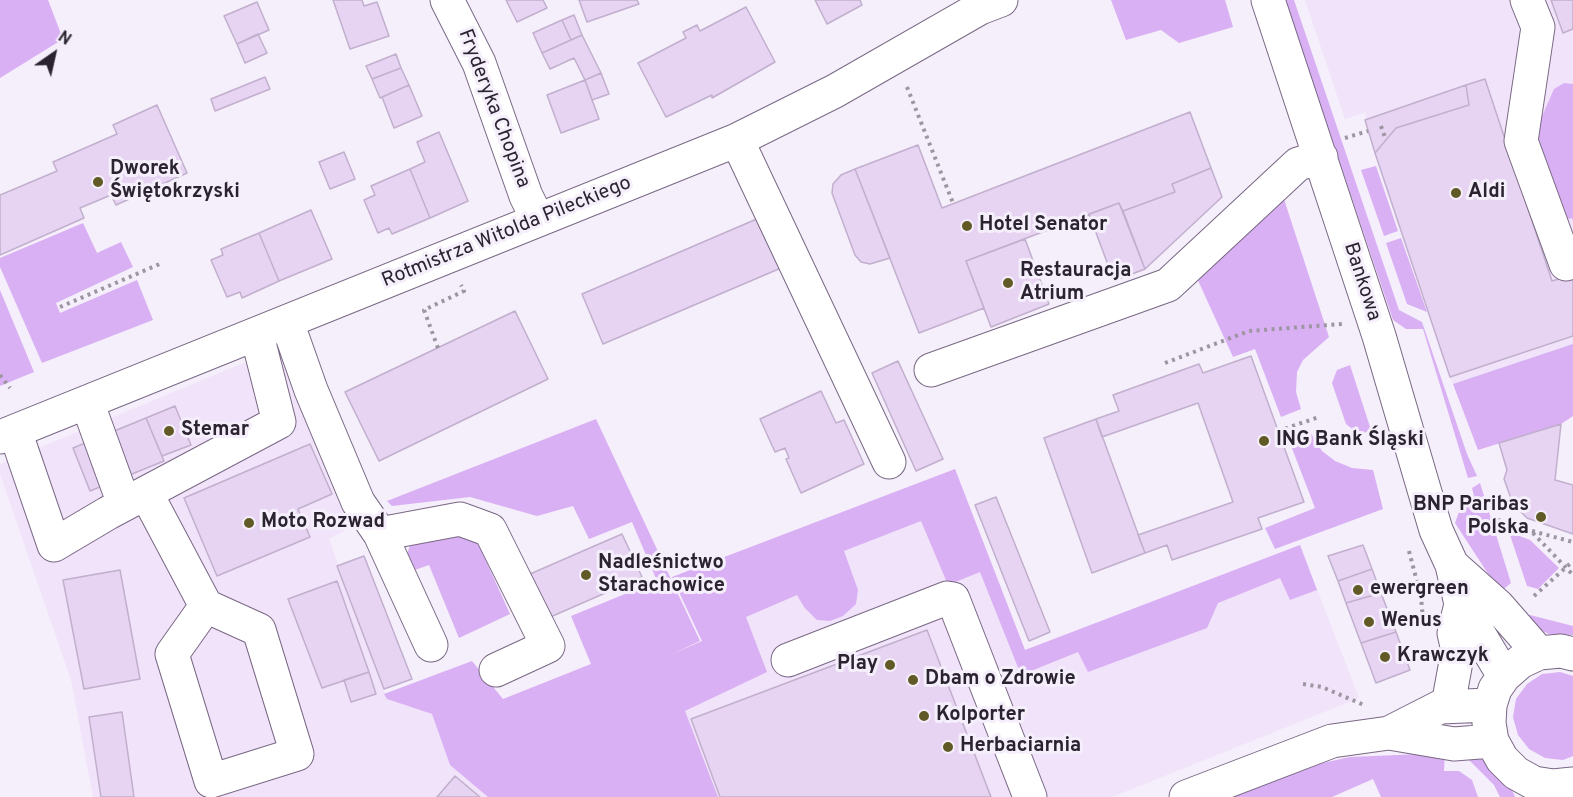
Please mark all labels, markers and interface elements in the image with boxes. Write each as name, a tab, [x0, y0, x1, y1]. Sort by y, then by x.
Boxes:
north arrow	[24, 24, 84, 84]
street label: Fryderyka Chopina	[452, 26, 534, 192]
text: N	[54, 28, 74, 51]
place label: Dworek Świętokrzyski	[110, 158, 240, 205]
street label: Rotmistrza Witolda Pileckiego	[379, 172, 635, 294]
marker: Dworek Świętokrzyski	[91, 175, 105, 189]
place label: Aldi	[1468, 181, 1505, 205]
marker: Aldi	[1449, 186, 1463, 200]
place label: Hotel Senator	[979, 214, 1107, 238]
marker: Hotel Senator	[960, 219, 974, 233]
street label: Bankowa	[1337, 240, 1385, 324]
place label: Restauracja Atrium	[1020, 260, 1131, 307]
marker: Restauracja Atrium	[1001, 276, 1015, 290]
place label: Stemar	[181, 419, 249, 443]
marker: Stemar	[162, 424, 176, 438]
place label: ING Bank Śląski	[1276, 429, 1424, 453]
marker: ING Bank Śląski	[1257, 434, 1271, 448]
place label: BNP Paribas Polska	[1413, 494, 1529, 541]
marker: BNP Paribas Polska	[1534, 510, 1548, 524]
place label: Moto Rozwad	[261, 511, 385, 535]
marker: Moto Rozwad	[242, 516, 256, 530]
place label: Nadleśnictwo Starachowice	[598, 552, 725, 599]
marker: Nadleśnictwo Starachowice	[579, 568, 593, 582]
place label: ewergreen	[1370, 578, 1469, 602]
marker: ewergreen	[1351, 583, 1365, 597]
place label: Wenus	[1381, 610, 1442, 634]
marker: Wenus	[1362, 615, 1376, 629]
place label: Krawczyk	[1397, 645, 1489, 669]
marker: Krawczyk	[1378, 650, 1392, 664]
place label: Play	[837, 653, 878, 677]
marker: Play	[883, 658, 897, 672]
place label: Dbam o Zdrowie	[925, 668, 1076, 692]
marker: Dbam o Zdrowie	[906, 673, 920, 687]
place label: Kolporter	[936, 704, 1025, 728]
marker: Kolporter	[917, 709, 931, 723]
place label: Herbaciarnia	[960, 735, 1081, 759]
marker: Herbaciarnia	[941, 740, 955, 754]

